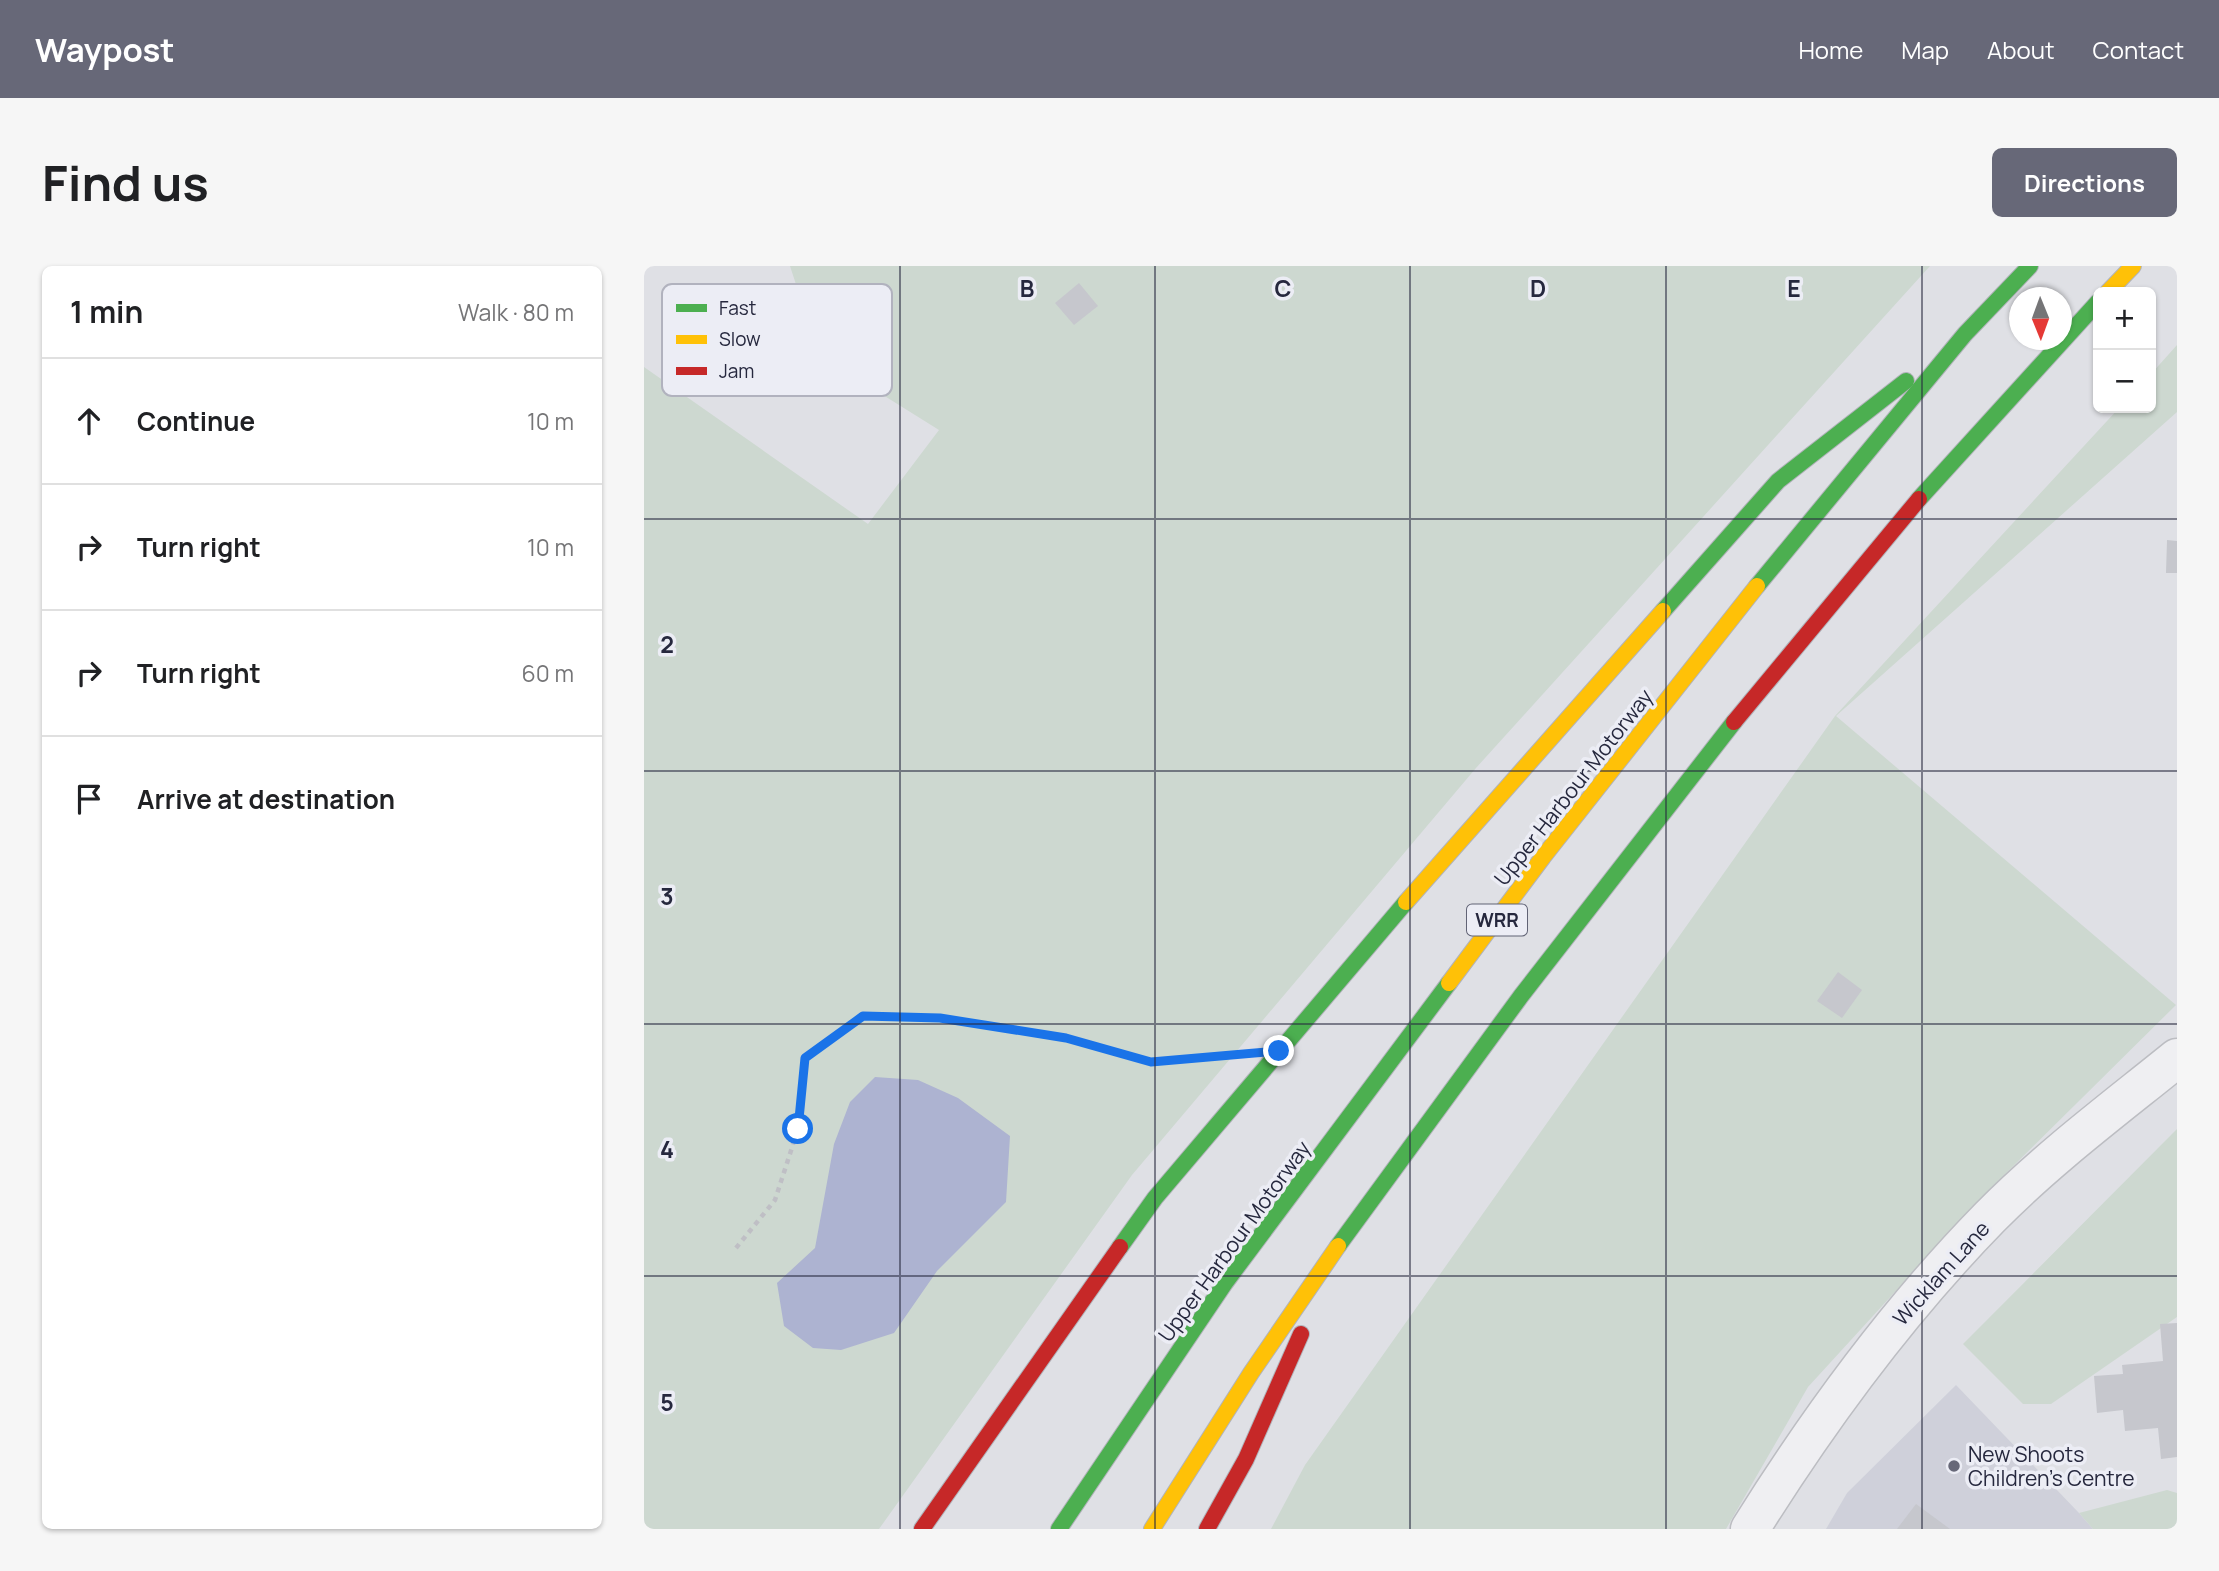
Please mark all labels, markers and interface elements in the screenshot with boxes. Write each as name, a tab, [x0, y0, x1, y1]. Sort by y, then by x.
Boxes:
text: Waypost	[35, 27, 175, 72]
text: Home	[1798, 33, 1863, 66]
text: Map	[1901, 33, 1949, 66]
text: About	[1987, 33, 2055, 66]
text: Contact	[2093, 33, 2184, 66]
button: Directions	[1992, 148, 2177, 217]
text: Find us	[42, 149, 209, 216]
text: B	[1020, 272, 1034, 304]
text: C	[1275, 272, 1292, 304]
text: D	[1530, 272, 1546, 304]
text: E	[1787, 272, 1801, 304]
legend	[662, 284, 892, 396]
north arrow	[2009, 287, 2072, 350]
map controls	[2093, 287, 2156, 413]
button: +	[2093, 287, 2156, 350]
text: 1 min	[70, 291, 143, 332]
text: Fast	[719, 295, 756, 321]
text: Walk · 80 m	[458, 296, 574, 328]
text: Slow	[719, 326, 761, 352]
button: −	[2093, 350, 2156, 413]
text: Jam	[719, 358, 754, 384]
icon: ahead	[70, 402, 108, 440]
text: Continue	[137, 403, 255, 439]
text: 10 m	[527, 405, 574, 437]
icon: right	[70, 528, 108, 566]
text: Turn right	[137, 529, 261, 565]
text: 10 m	[527, 531, 574, 563]
text: 2	[660, 628, 674, 660]
icon: right	[70, 654, 108, 692]
text: Turn right	[137, 655, 261, 691]
text: 60 m	[522, 657, 574, 689]
street label: Upper Harbour Motorway	[1487, 683, 1659, 891]
icon: arrive	[70, 780, 108, 818]
text: Arrive at destination	[137, 781, 395, 817]
text: 3	[660, 880, 674, 912]
road number: WRR	[1467, 904, 1527, 936]
route end	[1263, 1035, 1294, 1066]
route start	[782, 1113, 813, 1144]
text: 4	[660, 1133, 674, 1165]
street label: Upper Harbour Motorway	[1152, 1135, 1316, 1347]
street label: Wicklam Lane	[1886, 1215, 1996, 1331]
text: 5	[660, 1386, 674, 1418]
place label: New Shoots Children's Centre	[1968, 1440, 2134, 1492]
marker: New Shoots Children's Centre	[1946, 1458, 1962, 1474]

